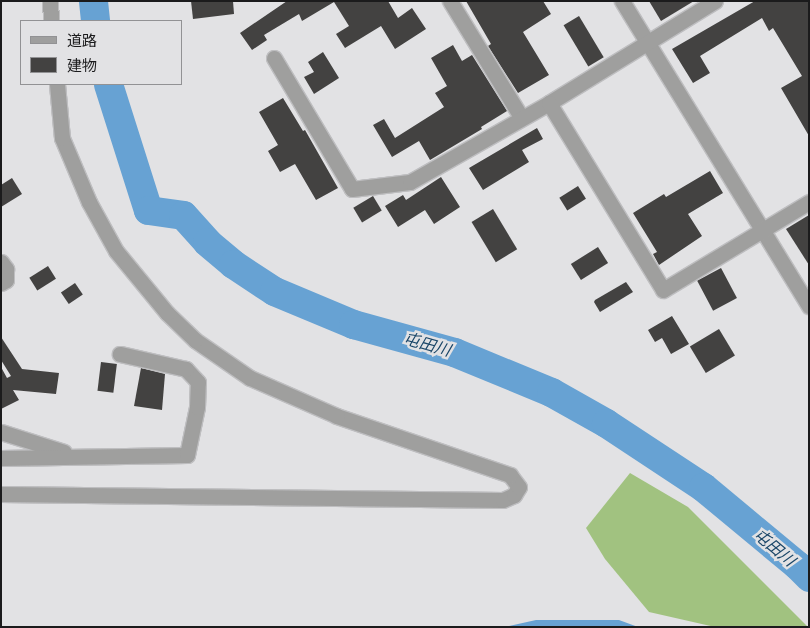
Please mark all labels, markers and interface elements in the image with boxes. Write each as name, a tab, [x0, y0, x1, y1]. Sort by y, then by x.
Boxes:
legend	[20, 20, 182, 85]
text: 道路	[67, 32, 97, 50]
text: 建物	[67, 57, 97, 75]
water label: 屯田川	[401, 329, 453, 361]
water label: 屯田川	[749, 525, 799, 571]

